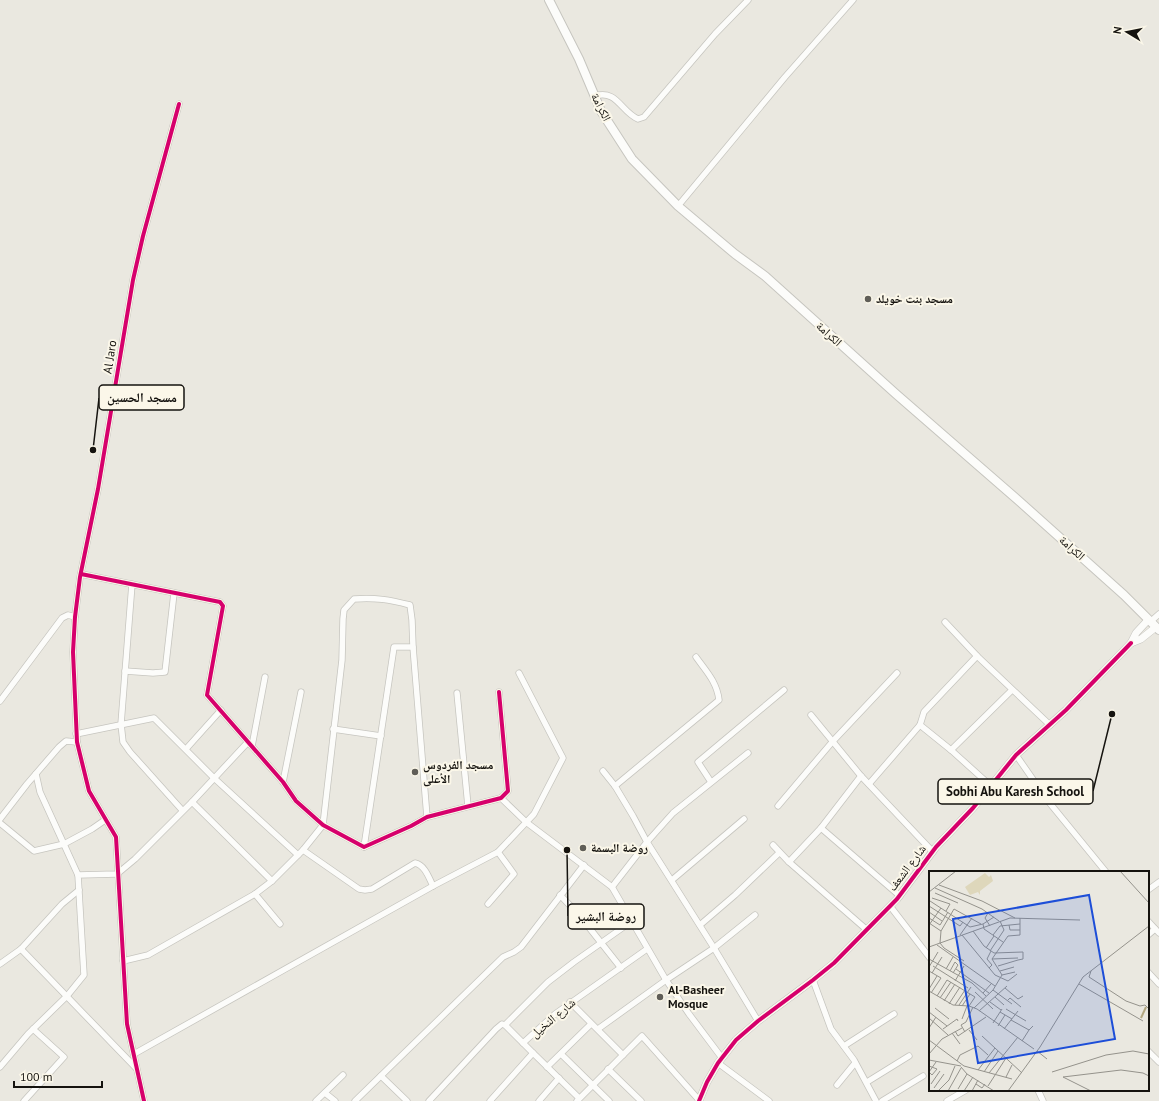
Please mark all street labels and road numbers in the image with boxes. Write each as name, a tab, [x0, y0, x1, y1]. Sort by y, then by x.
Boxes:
street label: الكرامة	[588, 90, 615, 123]
street label: الكرامة	[813, 318, 845, 349]
street label: Al Jaro	[99, 339, 120, 375]
street label: الكرامة	[1056, 532, 1088, 563]
street label: شارع الشعف	[884, 841, 930, 894]
street label: شارع النخيل	[527, 994, 579, 1042]

